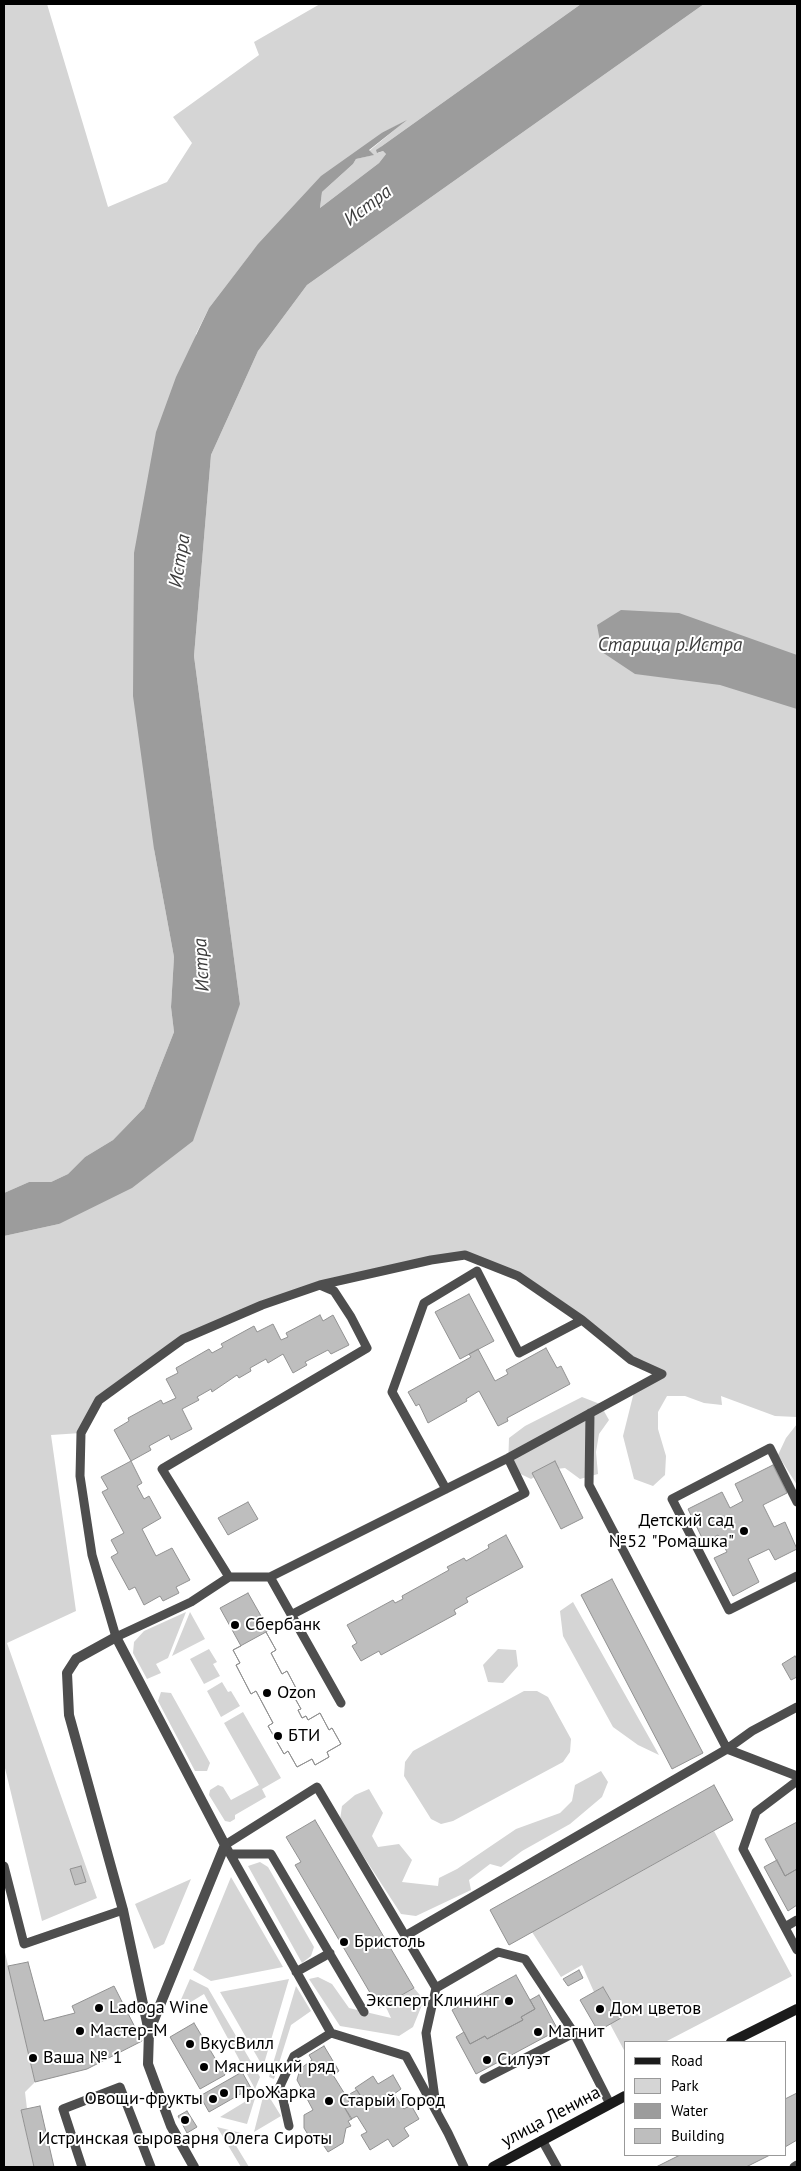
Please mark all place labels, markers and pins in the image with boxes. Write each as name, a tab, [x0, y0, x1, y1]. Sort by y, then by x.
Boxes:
place label: Детский сад №52 "Ромашка"	[609, 1510, 734, 1552]
marker: Детский сад №52 "Ромашка"	[738, 1525, 750, 1537]
place label: Сбербанк	[245, 1614, 321, 1636]
marker: Сбербанк	[229, 1619, 241, 1631]
place label: Ozon	[277, 1682, 316, 1704]
marker: Ozon	[261, 1687, 273, 1699]
place label: БТИ	[288, 1725, 320, 1747]
marker: БТИ	[272, 1730, 284, 1742]
place label: Бристоль	[354, 1931, 425, 1953]
marker: Бристоль	[338, 1936, 350, 1948]
place label: Эксперт Клининг	[366, 1990, 499, 2012]
marker: Эксперт Клининг	[503, 1995, 515, 2007]
place label: Ladoga Wine	[109, 1997, 208, 2019]
place label: Дом цветов	[610, 1998, 701, 2020]
marker: Ladoga Wine	[93, 2002, 105, 2014]
marker: Дом цветов	[594, 2003, 606, 2015]
place label: Мастер-М	[90, 2020, 167, 2042]
place label: Магнит	[548, 2021, 605, 2043]
marker: Мастер-М	[74, 2025, 86, 2037]
marker: Магнит	[532, 2026, 544, 2038]
place label: ВкусВилл	[200, 2033, 274, 2055]
marker: ВкусВилл	[184, 2038, 196, 2050]
place label: Ваша № 1	[43, 2047, 122, 2069]
place label: Силуэт	[497, 2049, 550, 2071]
marker: Ваша № 1	[27, 2052, 39, 2064]
marker: Силуэт	[481, 2054, 493, 2066]
place label: Мясницкий ряд	[214, 2056, 335, 2078]
marker: Мясницкий ряд	[198, 2061, 210, 2073]
place label: ПроЖарка	[234, 2082, 316, 2104]
marker: ПроЖарка	[218, 2087, 230, 2099]
place label: Овощи-фрукты	[84, 2088, 203, 2110]
place label: Старый Город	[339, 2090, 445, 2112]
marker: Овощи-фрукты	[207, 2093, 219, 2105]
marker: Старый Город	[323, 2095, 335, 2107]
marker: Истринская сыроварня Олега Сироты	[179, 2114, 191, 2126]
place label: Истринская сыроварня Олега Сироты	[38, 2128, 332, 2150]

